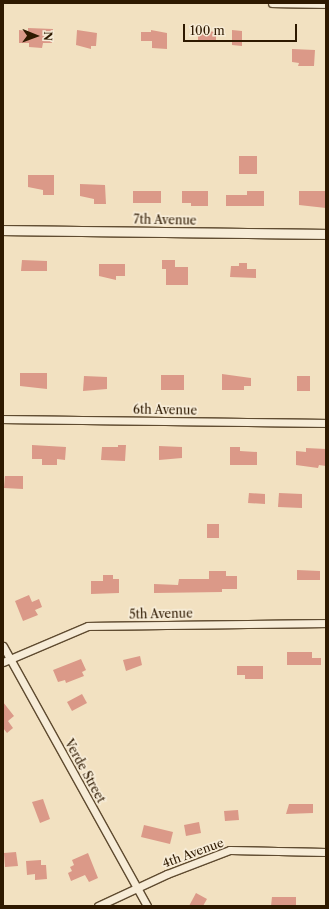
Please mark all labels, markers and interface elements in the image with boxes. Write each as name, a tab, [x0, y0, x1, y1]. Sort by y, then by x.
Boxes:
north arrow	[16, 16, 56, 56]
scale bar	[185, 16, 299, 42]
text: 100 m	[190, 23, 225, 38]
text: N	[41, 31, 55, 41]
street label: 7th Avenue	[133, 212, 197, 228]
street label: 6th Avenue	[133, 402, 197, 418]
street label: 5th Avenue	[129, 606, 193, 622]
street label: Verde Street	[62, 737, 108, 805]
street label: 4th Avenue	[160, 835, 226, 871]

